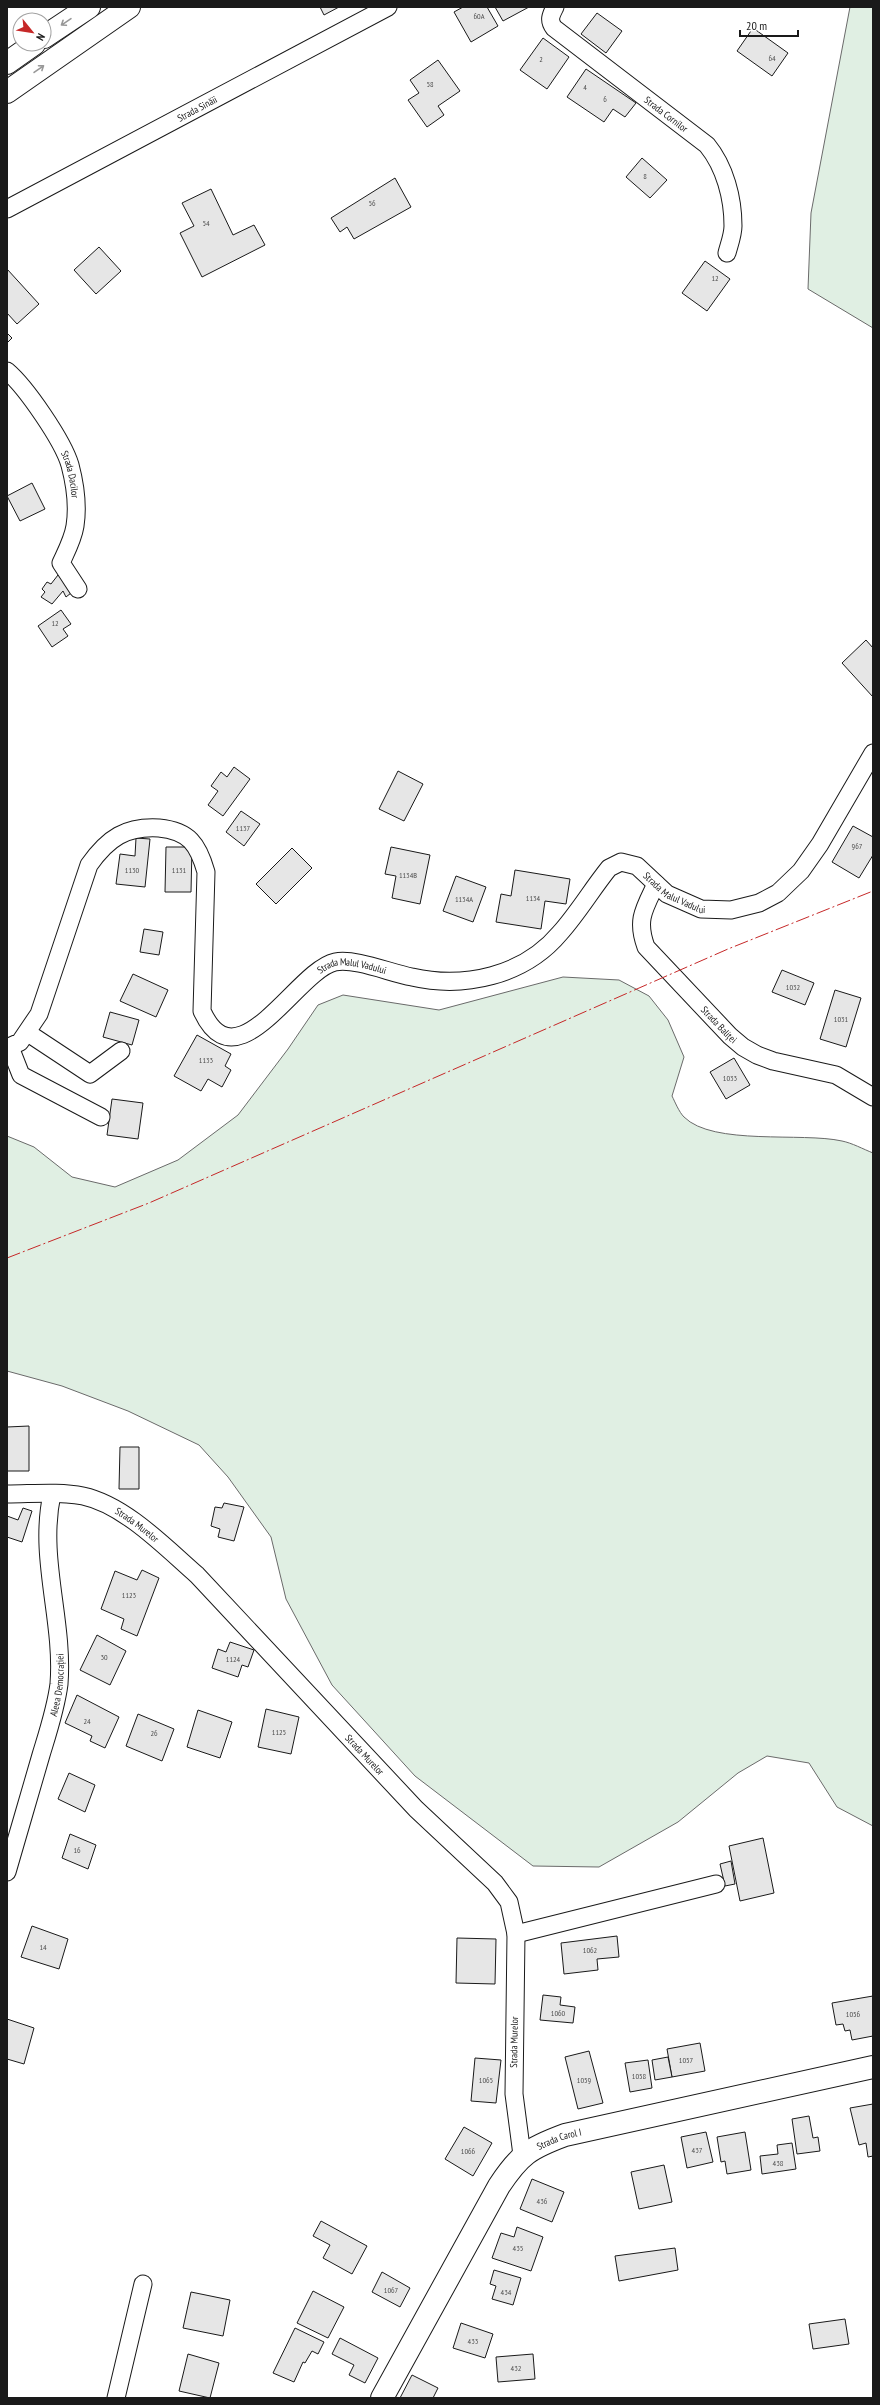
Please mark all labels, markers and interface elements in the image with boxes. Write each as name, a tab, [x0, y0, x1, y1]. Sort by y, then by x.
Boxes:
house number: 60A	[474, 11, 485, 21]
north arrow	[12, 12, 52, 52]
scale bar	[740, 12, 798, 38]
one-way arrow	[61, 18, 72, 26]
text: 20 m	[746, 18, 767, 33]
text: N	[33, 31, 48, 43]
house number: 64	[768, 53, 776, 63]
house number: 2	[539, 54, 543, 64]
one-way arrow	[33, 65, 44, 73]
house number: 58	[426, 79, 434, 89]
house number: 4	[583, 82, 587, 92]
street label: Strada Sinăii	[175, 92, 219, 124]
street label: Strada Cornilor	[642, 93, 691, 135]
house number: 6	[603, 94, 607, 104]
house number: 8	[643, 171, 647, 181]
house number: 56	[368, 198, 376, 208]
house number: 54	[202, 218, 210, 228]
house number: 12	[711, 273, 719, 283]
street label: Strada Dacilor	[58, 448, 82, 499]
house number: 12	[51, 618, 59, 628]
house number: 1137	[236, 823, 251, 833]
house number: 967	[852, 841, 863, 851]
house number: 1130	[125, 865, 140, 875]
house number: 1131	[172, 865, 187, 875]
street label: Strada Malul Vadului	[641, 869, 706, 916]
house number: 1134B	[399, 870, 417, 880]
house number: 1134	[526, 893, 541, 903]
house number: 1134A	[455, 894, 473, 904]
street label: Strada Malul Vadului	[314, 955, 388, 976]
house number: 1032	[786, 982, 801, 992]
street label: Strada Baliței	[698, 1003, 740, 1046]
house number: 1031	[834, 1014, 849, 1024]
house number: 1133	[199, 1055, 214, 1065]
house number: 1033	[723, 1073, 738, 1083]
street label: Strada Murelor	[113, 1504, 162, 1545]
house number: 1123	[122, 1590, 137, 1600]
house number: 30	[100, 1652, 108, 1662]
street label: Aleea Democrației	[46, 1653, 66, 1718]
house number: 1124	[226, 1654, 241, 1664]
house number: 24	[83, 1716, 91, 1726]
house number: 1125	[272, 1727, 286, 1737]
house number: 26	[150, 1728, 158, 1738]
street label: Strada Murelor	[343, 1731, 387, 1778]
house number: 16	[73, 1845, 81, 1855]
house number: 14	[39, 1942, 47, 1952]
house number: 1062	[583, 1945, 598, 1955]
house number: 1060	[551, 2008, 566, 2018]
house number: 1056	[846, 2009, 861, 2019]
street label: Strada Murelor	[507, 2016, 521, 2068]
house number: 1057	[679, 2055, 694, 2065]
house number: 1058	[632, 2071, 647, 2081]
house number: 1065	[479, 2075, 493, 2085]
house number: 1059	[577, 2075, 592, 2085]
street label: Strada Carol I	[534, 2125, 583, 2153]
house number: 437	[692, 2145, 703, 2155]
house number: 1066	[461, 2146, 476, 2156]
house number: 438	[773, 2158, 784, 2168]
house number: 436	[537, 2196, 548, 2206]
house number: 435	[513, 2243, 523, 2253]
house number: 1067	[384, 2285, 399, 2295]
house number: 434	[501, 2287, 512, 2297]
house number: 433	[468, 2336, 479, 2346]
house number: 432	[511, 2363, 522, 2373]

